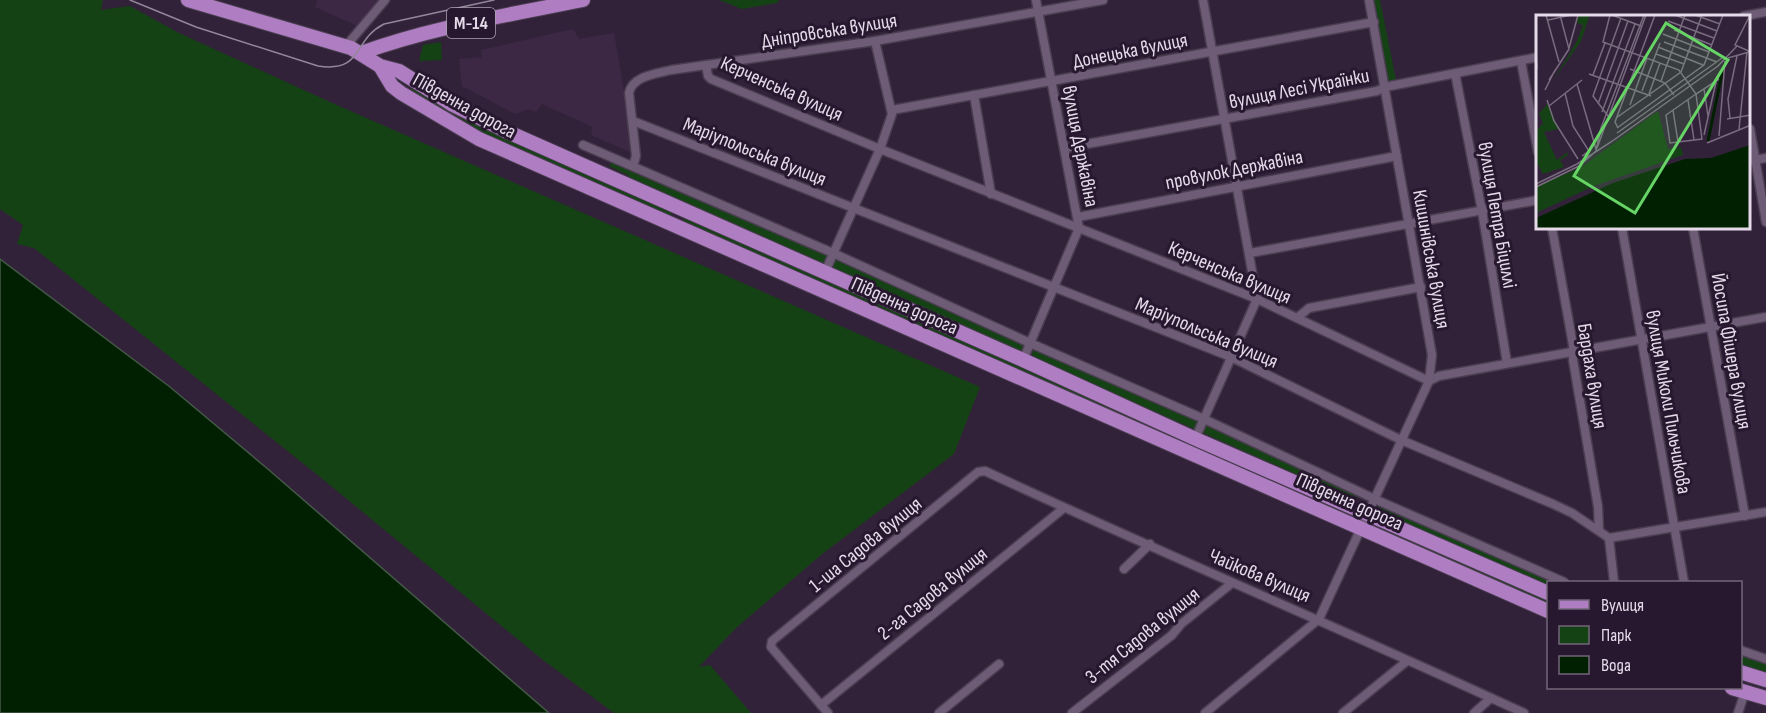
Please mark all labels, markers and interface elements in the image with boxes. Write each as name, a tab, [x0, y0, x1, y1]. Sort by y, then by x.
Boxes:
road number: М-14	[447, 8, 495, 38]
street label: Дніпровська вулиця	[760, 8, 899, 54]
inset map	[1536, 15, 1751, 230]
street label: Донецька вулиця	[1071, 28, 1190, 74]
street label: Керченська вулиця	[717, 51, 846, 127]
street label: вулиця Лесі Українки	[1227, 64, 1371, 114]
street label: Південна дорога	[409, 68, 520, 144]
street label: вулиця Державіна	[1056, 83, 1104, 209]
street label: Маріупольська вулиця	[679, 112, 830, 192]
street label: вулиця Петра Біциллі	[1472, 140, 1522, 290]
street label: провулок Державіна	[1163, 145, 1305, 195]
street label: Кишинівська вулиця	[1407, 188, 1455, 330]
street label: Керченська вулиця	[1164, 236, 1295, 310]
street label: Йосипа Фішера вулиця	[1705, 271, 1757, 431]
street label: Південна дорога	[847, 272, 962, 340]
street label: Маріупольська вулиця	[1132, 292, 1281, 374]
street label: вулиця Миколи Пильчикова	[1640, 308, 1696, 496]
street label: Бардаха вулиця	[1572, 322, 1612, 431]
street label: Південна дорога	[1292, 468, 1407, 536]
street label: 1-ша Садова вулиця	[804, 492, 927, 598]
street label: 2-га Садова вулиця	[873, 542, 992, 645]
street label: Чайкова вулиця	[1205, 544, 1314, 608]
legend	[1547, 581, 1742, 689]
street label: 3-тя Садова вулиця	[1081, 582, 1205, 689]
text: Вулиця	[1601, 595, 1644, 616]
text: Парк	[1601, 625, 1632, 646]
text: Вода	[1601, 655, 1631, 676]

